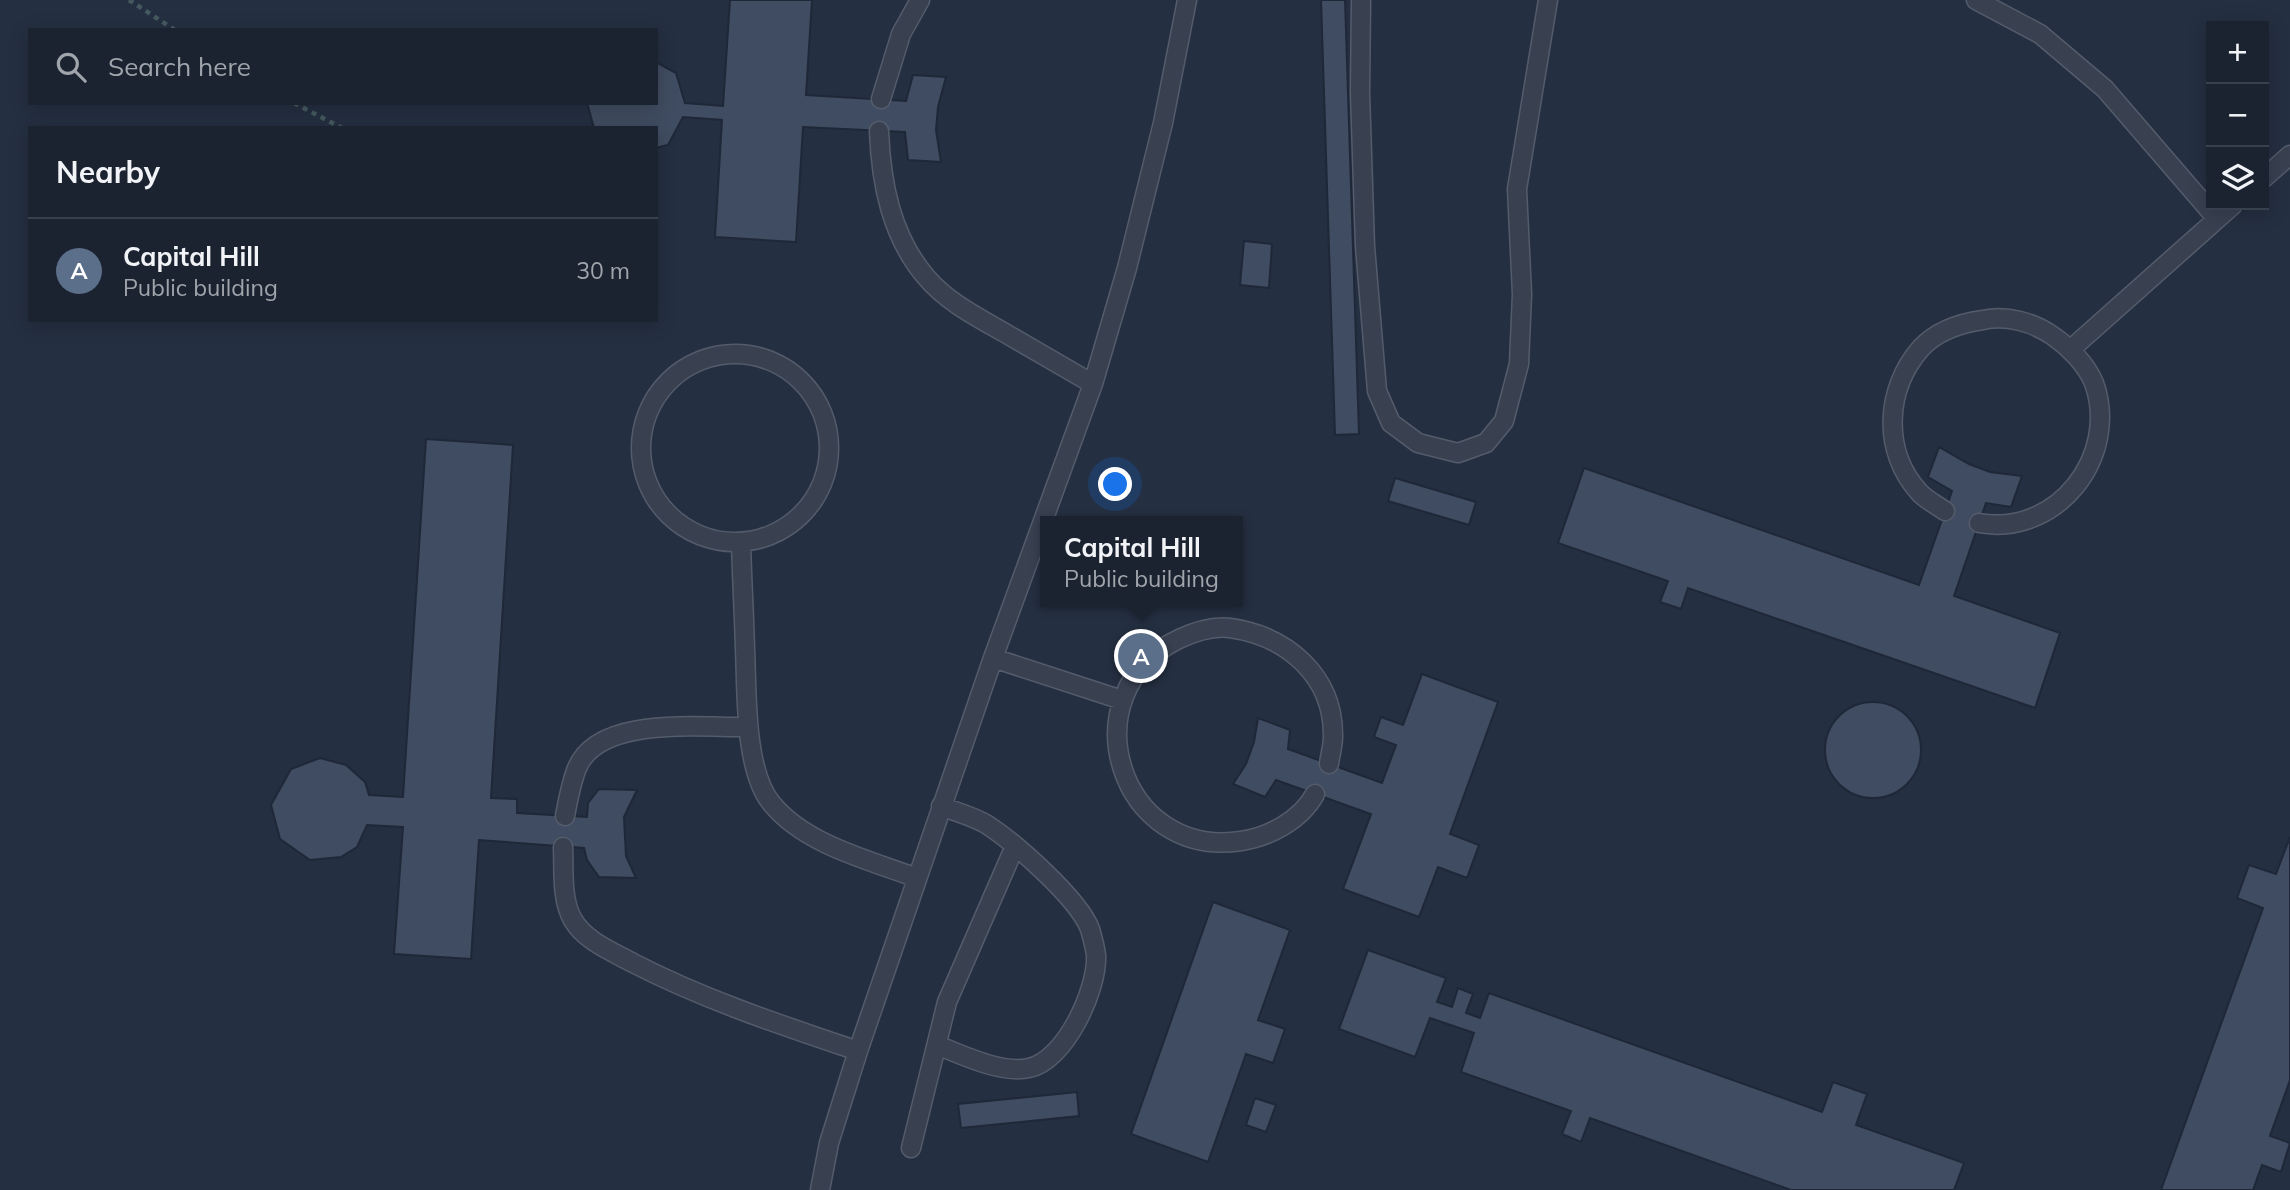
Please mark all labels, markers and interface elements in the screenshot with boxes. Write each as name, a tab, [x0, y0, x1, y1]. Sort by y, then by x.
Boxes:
map controls	[2206, 21, 2269, 210]
button: +	[2206, 21, 2269, 84]
search box	[28, 28, 658, 105]
icon: search	[52, 48, 90, 86]
text: Search here	[108, 50, 251, 83]
button: −	[2206, 84, 2269, 147]
button: layers	[2206, 147, 2269, 210]
text: Nearby	[56, 153, 160, 191]
text: Capital Hill	[123, 240, 260, 273]
text: A	[70, 256, 88, 285]
text: 30 m	[576, 256, 630, 285]
text: Public building	[123, 273, 278, 302]
your location	[1098, 467, 1132, 501]
popup	[1040, 516, 1243, 607]
text: Capital Hill	[1064, 531, 1201, 564]
text: Public building	[1064, 564, 1219, 593]
pin: A	[1118, 630, 1164, 682]

